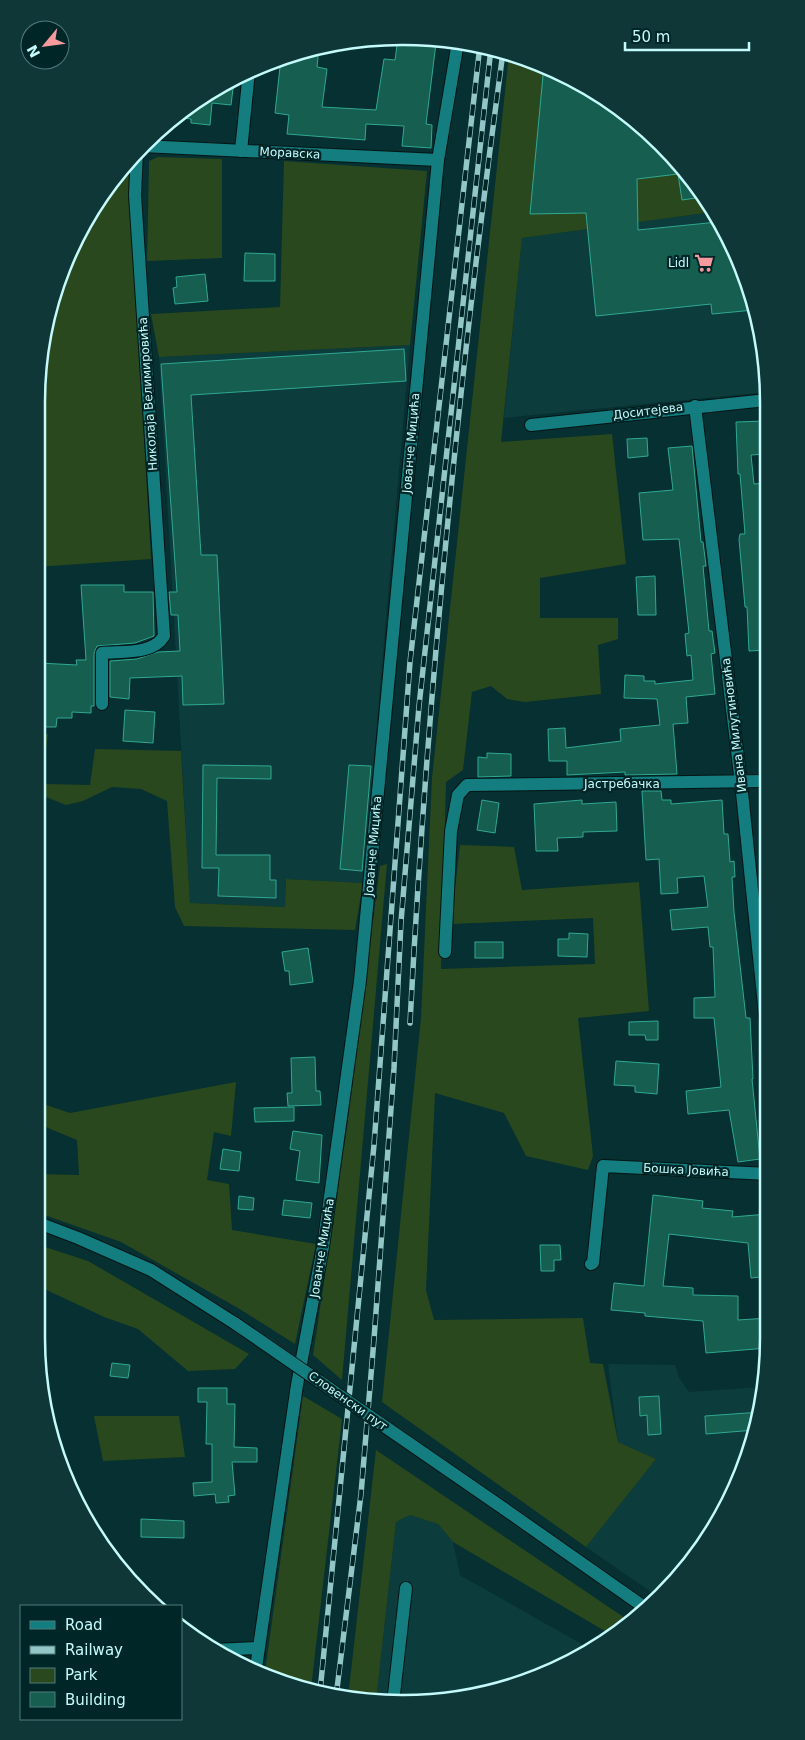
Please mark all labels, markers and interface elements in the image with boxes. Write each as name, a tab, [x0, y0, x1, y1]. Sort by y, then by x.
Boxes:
north arrow	[20, 20, 70, 70]
scale bar	[625, 20, 749, 52]
text: 50 m	[632, 28, 670, 46]
text: N	[24, 42, 43, 60]
street label: Моравска	[259, 144, 321, 162]
supermarket icon: Lidl	[693, 252, 715, 274]
place label: Lidl	[668, 256, 689, 270]
street label: Николаја Велимировића	[136, 317, 160, 471]
street label: Јованче Мицића	[400, 392, 422, 495]
street label: Доситејева	[612, 400, 684, 422]
street label: Ивана Милутиновића	[719, 657, 749, 793]
street label: Јастребачка	[583, 777, 660, 791]
street label: Јованче Мицића	[362, 795, 384, 898]
street label: Бошка Јовића	[643, 1161, 729, 1179]
street label: Јованче Мицића	[307, 1197, 337, 1300]
street label: Словенски пут	[306, 1369, 390, 1433]
legend	[20, 1605, 182, 1720]
text: Road	[65, 1616, 103, 1634]
text: Railway	[65, 1641, 123, 1659]
text: Park	[65, 1666, 98, 1684]
text: Building	[65, 1691, 126, 1709]

